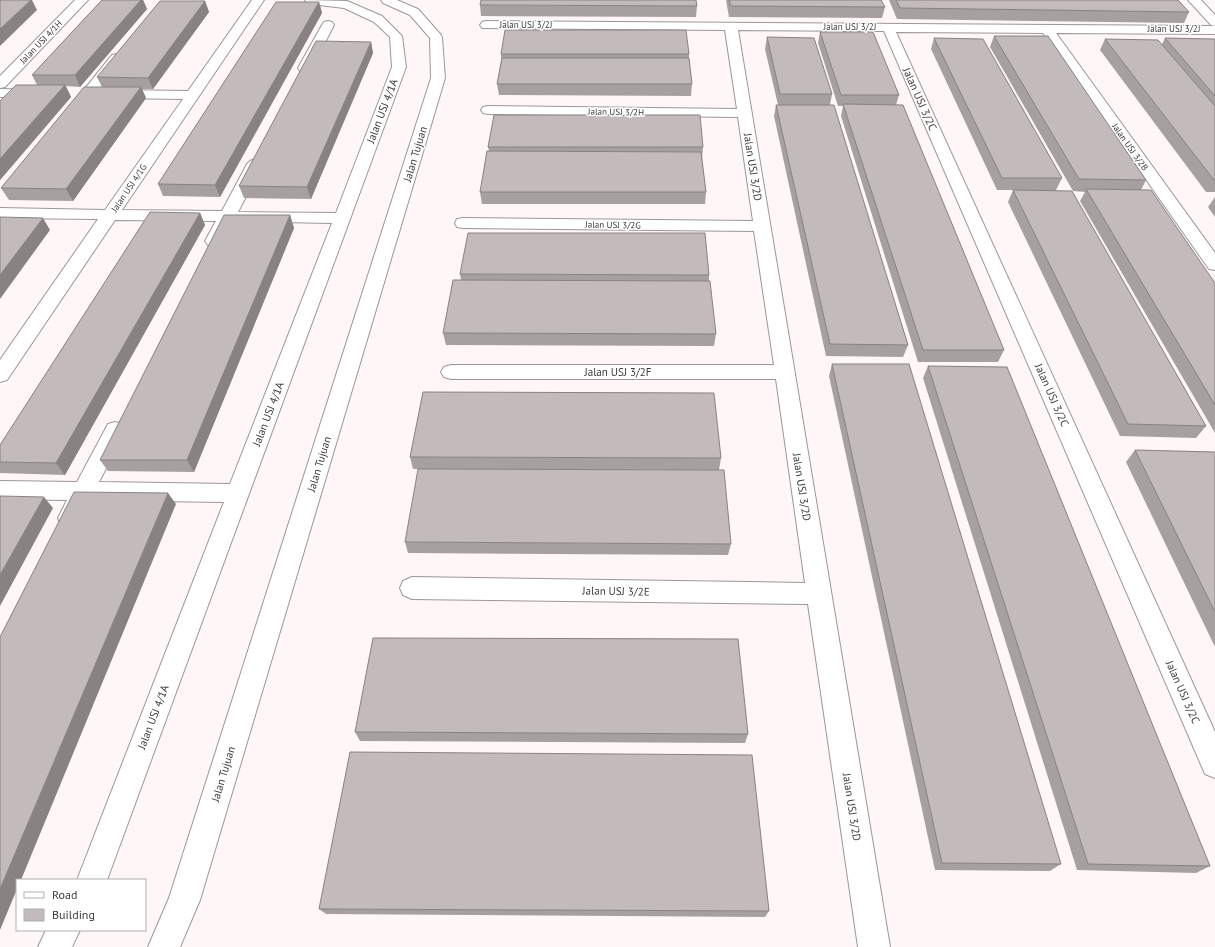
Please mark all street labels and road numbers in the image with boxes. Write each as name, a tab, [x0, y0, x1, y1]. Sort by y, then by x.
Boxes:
street label: Jalan USJ 4/1H	[16, 18, 64, 66]
street label: Jalan USJ 3/2J	[499, 19, 552, 30]
street label: Jalan USJ 3/2J	[823, 21, 876, 32]
street label: Jalan USJ 3/2J	[1147, 23, 1200, 34]
street label: Jalan USJ 3/2C	[899, 64, 940, 133]
street label: Jalan USJ 4/1A	[363, 76, 401, 146]
street label: Jalan USJ 3/2H	[587, 105, 644, 117]
street label: Jalan USJ 3/2B	[1109, 120, 1151, 173]
street label: Jalan Tujuan	[400, 125, 430, 184]
street label: Jalan USJ 3/2D	[741, 131, 765, 202]
street label: Jalan USJ 4/1G	[108, 162, 149, 215]
street label: Jalan USJ 3/2G	[584, 218, 641, 230]
street label: Jalan USJ 3/2C	[1031, 360, 1072, 429]
street label: Jalan USJ 3/2F	[583, 365, 652, 379]
street label: Jalan USJ 4/1A	[249, 379, 287, 449]
street label: Jalan Tujuan	[304, 435, 334, 494]
street label: Jalan USJ 3/2D	[790, 451, 814, 522]
street label: Jalan USJ 3/2E	[581, 583, 650, 599]
street label: Jalan USJ 3/2C	[1162, 657, 1203, 726]
street label: Jalan USJ 4/1A	[134, 682, 172, 752]
street label: Jalan Tujuan	[208, 745, 238, 804]
street label: Jalan USJ 3/2D	[840, 771, 864, 842]

